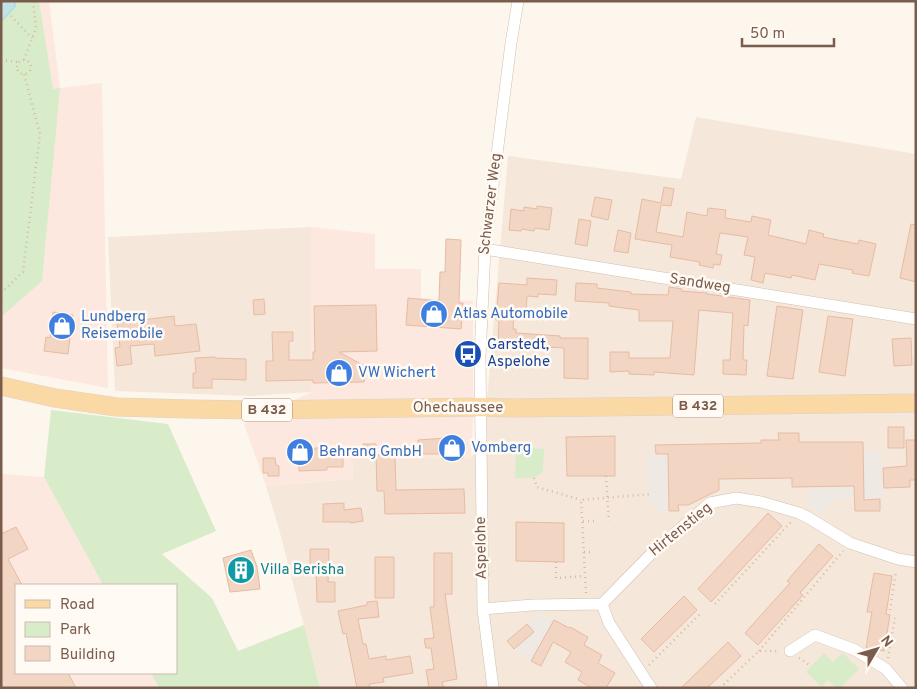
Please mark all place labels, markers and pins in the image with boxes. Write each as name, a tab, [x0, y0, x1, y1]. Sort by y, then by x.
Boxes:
shop icon: Atlas Automobile	[419, 299, 449, 329]
place label: Atlas Automobile	[453, 305, 568, 324]
place label: Lundberg Reisemobile	[81, 308, 163, 344]
shop icon: Lundberg Reisemobile	[47, 311, 77, 341]
place label: Garstedt, Aspelohe	[487, 336, 550, 372]
bus stop icon: Garstedt, Aspelohe	[453, 339, 483, 369]
shop icon: VW Wichert	[324, 358, 354, 388]
place label: VW Wichert	[358, 364, 436, 383]
shop icon: Vomberg	[437, 433, 467, 463]
shop icon: Behrang GmbH	[285, 437, 315, 467]
place label: Vomberg	[471, 439, 531, 458]
place label: Behrang GmbH	[319, 443, 422, 462]
building icon: Villa Berisha	[226, 555, 256, 585]
place label: Villa Berisha	[260, 561, 344, 580]

